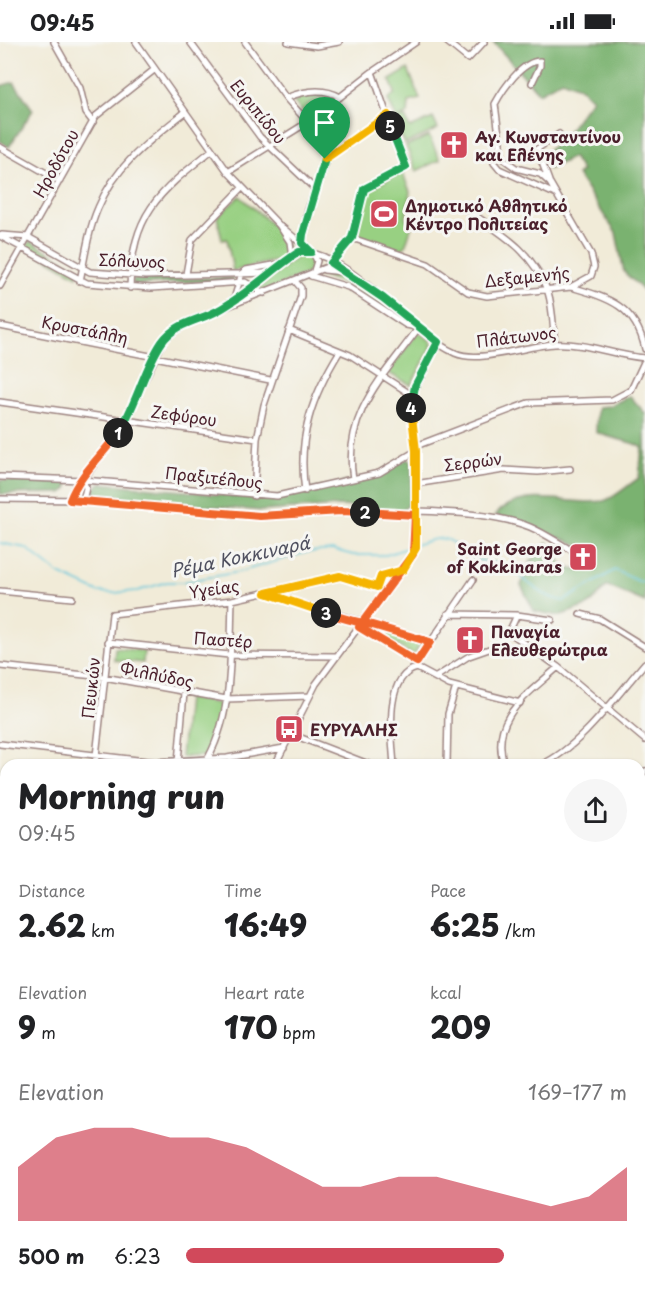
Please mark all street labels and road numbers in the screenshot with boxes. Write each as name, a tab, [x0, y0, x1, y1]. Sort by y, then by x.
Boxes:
street label: Ευριπίδου	[225, 73, 293, 149]
street label: Ηροδότου	[26, 124, 84, 202]
street label: Σόλωνος	[98, 247, 166, 273]
street label: Δεξαμενής	[483, 260, 571, 292]
street label: Κρυστάλλη	[40, 309, 130, 349]
street label: Πλάτωνος	[475, 319, 557, 353]
street label: Ζεφύρου	[150, 399, 218, 431]
street label: Σερρών	[442, 446, 504, 476]
street label: Πραξιτέλους	[164, 460, 264, 494]
street label: Υγείας	[187, 573, 241, 603]
street label: Παστέρ	[193, 625, 253, 653]
street label: Φιλλύδος	[118, 655, 196, 693]
street label: Πευκών	[75, 656, 105, 720]

